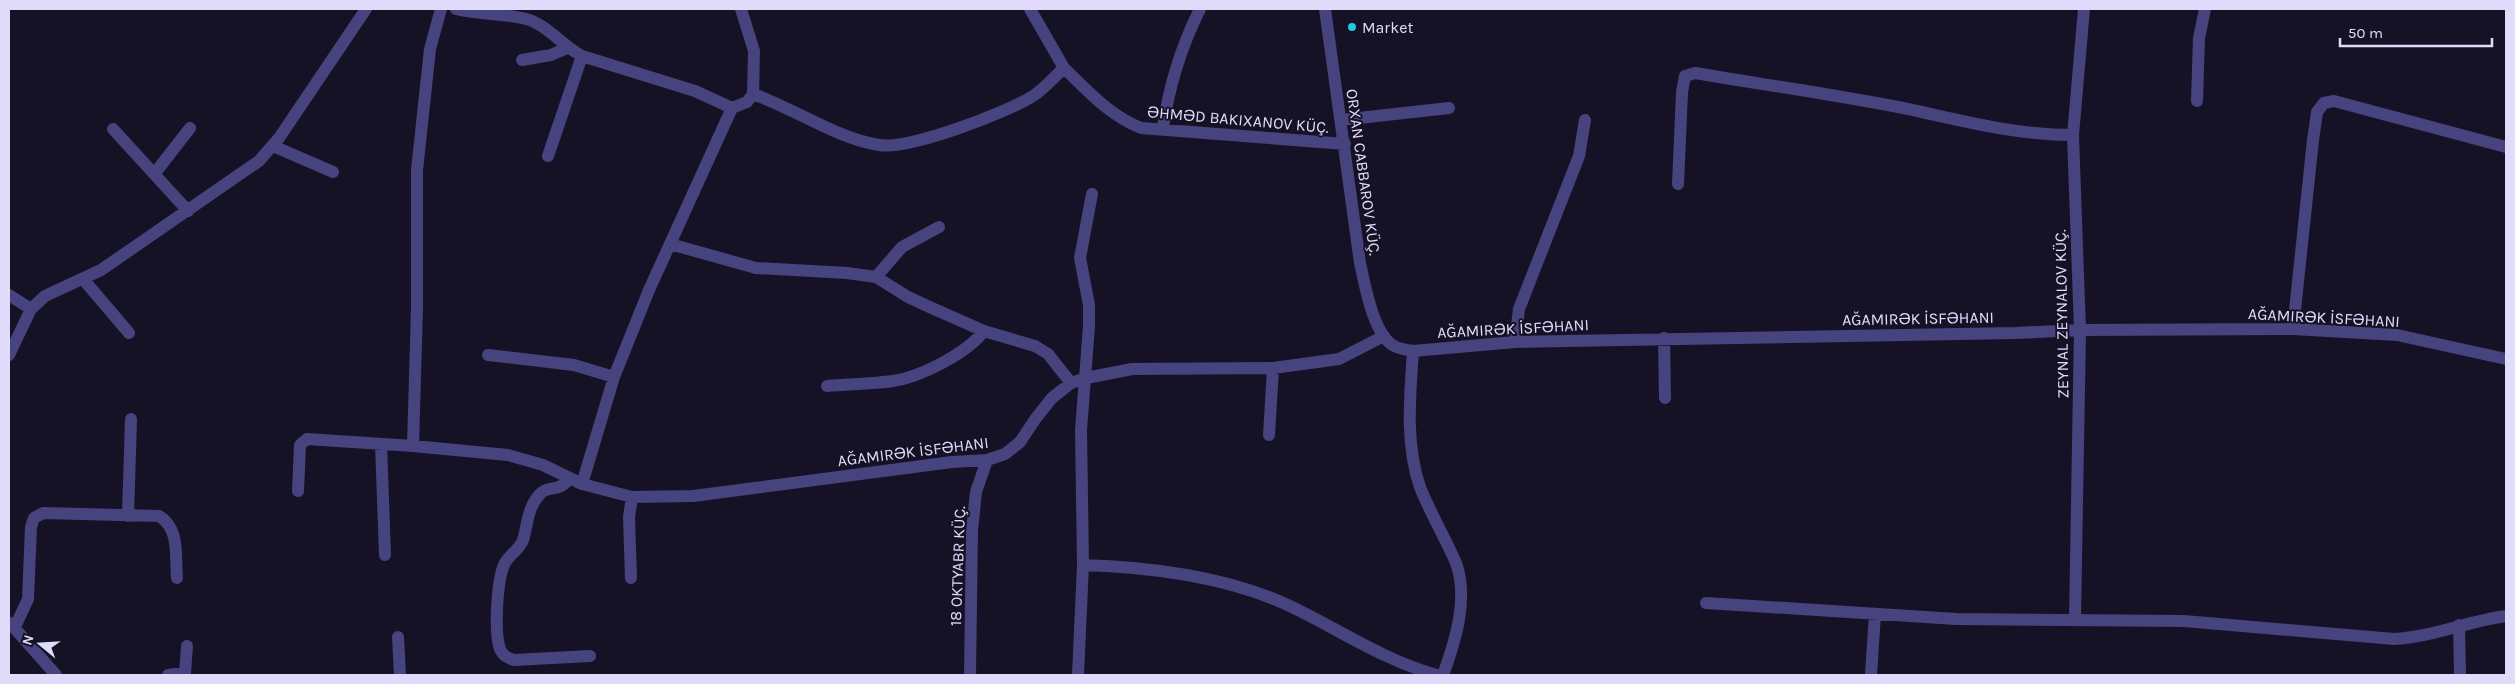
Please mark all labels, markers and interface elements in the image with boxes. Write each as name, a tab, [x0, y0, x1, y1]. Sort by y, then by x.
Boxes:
scale bar	[2340, 15, 2492, 47]
place label: Market	[1362, 18, 1413, 37]
marker: Market	[1346, 21, 1358, 33]
text: 50 m	[2348, 24, 2383, 42]
street label: ORXAN CABBAROV KÜÇ.	[1342, 88, 1385, 257]
street label: ƏHMƏD BAKIXANOV KÜÇ.	[1146, 102, 1330, 137]
street label: ZEYNAL ZEYNALOV KÜÇ.	[2051, 229, 2072, 399]
street label: AĞAMIRƏK İSFƏHANI	[2248, 304, 2400, 331]
street label: AĞAMIRƏK İSFƏHANI	[1842, 308, 1994, 329]
street label: AĞAMIRƏK İSFƏHANI	[1437, 315, 1589, 342]
street label: AĞAMIRƏK İSFƏHANI	[836, 433, 990, 470]
street label: 18 OKTYABR KÜÇ.	[946, 505, 969, 626]
north arrow	[15, 619, 65, 669]
text: N	[18, 633, 38, 648]

